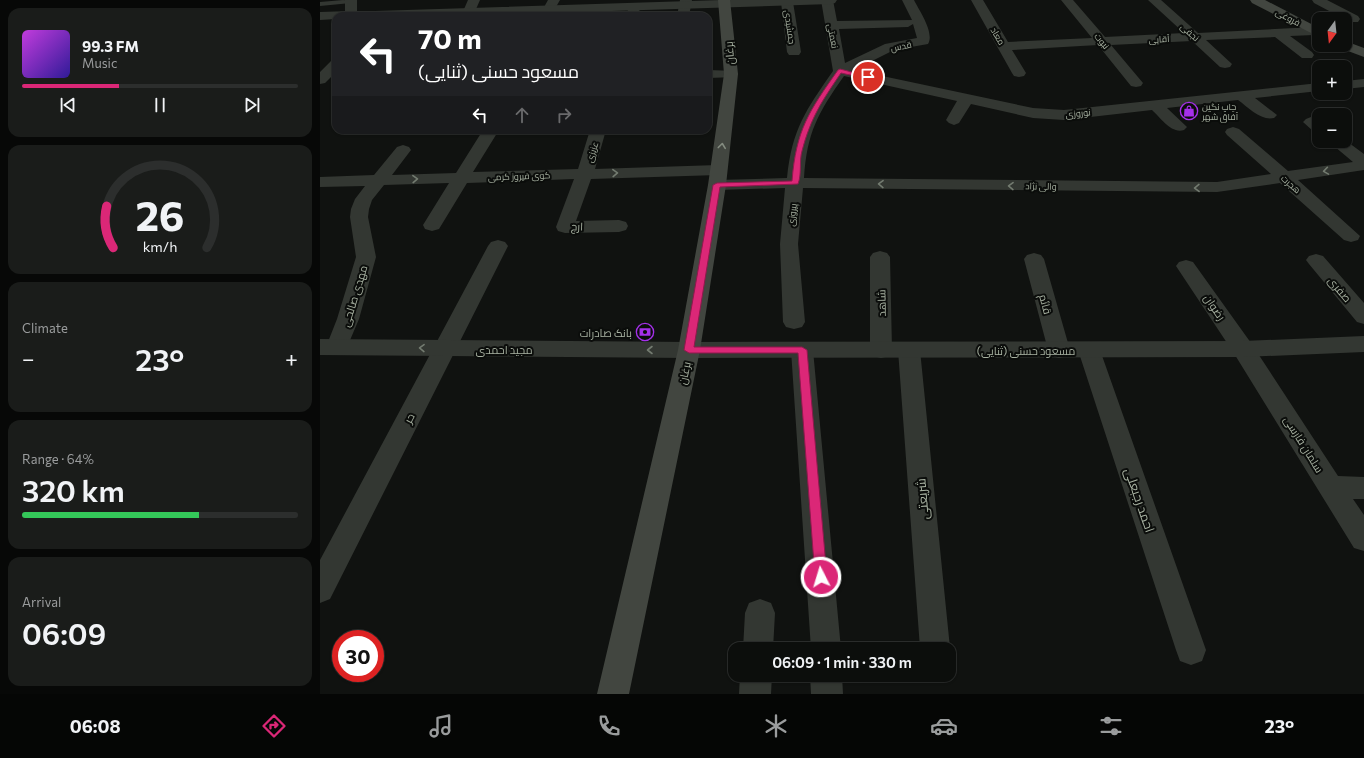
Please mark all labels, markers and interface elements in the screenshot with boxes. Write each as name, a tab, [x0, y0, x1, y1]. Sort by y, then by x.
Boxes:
street label: فروغی	[1274, 6, 1302, 28]
street label: جمشیدی	[782, 9, 798, 45]
north arrow	[1312, 12, 1352, 52]
map controls	[1312, 12, 1352, 148]
text: 70 m	[418, 21, 482, 55]
street label: نجفی	[1178, 21, 1202, 43]
street label: نعمتی	[825, 23, 841, 49]
street label: معاد	[989, 25, 1007, 47]
icon: left	[352, 28, 404, 80]
street label: نبوت	[1092, 31, 1112, 51]
street label: آقایی	[1148, 33, 1170, 45]
text: 99.3 FM	[82, 37, 139, 55]
street label: قدس	[890, 39, 912, 53]
street label: برغان	[722, 41, 737, 65]
text: Music	[82, 55, 117, 71]
text: مسعود حسنی (ثنایی)	[418, 60, 579, 82]
pin	[851, 60, 885, 94]
button: +	[1312, 60, 1352, 100]
icon: arrive	[857, 66, 879, 88]
icon: previous	[57, 94, 79, 116]
icon: pause	[149, 94, 171, 116]
icon: next	[241, 94, 263, 116]
shop icon: چاپ نگین آفاق شهر	[1179, 101, 1199, 121]
place label: چاپ نگین آفاق شهر	[1201, 101, 1239, 123]
icon: left	[469, 104, 491, 126]
icon: ahead	[511, 104, 533, 126]
icon: right	[553, 104, 575, 126]
street label: نوروزی	[1065, 106, 1091, 120]
button: −	[1312, 108, 1352, 148]
street label: عزیزی	[584, 140, 600, 164]
one-way arrow	[717, 143, 726, 149]
one-way arrow	[1322, 166, 1329, 175]
one-way arrow	[612, 168, 618, 177]
street label: کوی فیروز کرمی	[488, 169, 550, 183]
street label: هجرت	[1279, 172, 1303, 196]
one-way arrow	[412, 175, 418, 183]
one-way arrow	[878, 180, 884, 188]
street label: والی نژاد	[1025, 180, 1057, 192]
one-way arrow	[1008, 182, 1014, 190]
one-way arrow	[1194, 183, 1200, 192]
text: 26	[135, 189, 185, 240]
street label: پیروزی	[785, 202, 800, 227]
street label: ارج	[571, 219, 583, 235]
text: km/h	[143, 236, 177, 254]
street label: مهدی صالحی	[338, 264, 371, 329]
street label: صفری	[1325, 274, 1354, 305]
street label: شاهد	[874, 289, 888, 317]
street label: رضوان	[1201, 292, 1228, 323]
street label: قائم	[1035, 293, 1055, 316]
text: Climate	[22, 320, 68, 336]
bank icon: بانک صادرات	[635, 322, 655, 342]
place label: بانک صادرات	[580, 326, 632, 340]
text: 23°	[135, 340, 184, 377]
street label: مجید احمدی	[475, 343, 533, 357]
one-way arrow	[419, 344, 425, 352]
street label: مسعود حسنی (ثنایی)	[977, 344, 1075, 358]
text: −	[22, 345, 35, 372]
text: +	[285, 345, 298, 372]
one-way arrow	[647, 346, 653, 354]
street label: برغان	[675, 360, 694, 386]
street label: حر	[401, 411, 418, 426]
street label: سلمان فارسی	[1281, 413, 1327, 475]
text: Range · 64%	[22, 451, 94, 467]
street label: احمد رجبعلی	[1122, 466, 1158, 534]
text: 320 km	[22, 471, 125, 508]
street label: شریعتی	[912, 478, 932, 520]
position arrow	[800, 556, 842, 598]
text: Arrival	[22, 594, 61, 610]
text: 06:09	[22, 614, 106, 651]
speed limit sign: 30	[332, 630, 384, 682]
text: 06:09 · 1 min · 330 m	[772, 653, 912, 671]
icon: directions	[260, 712, 288, 740]
icon: music	[427, 712, 455, 740]
icon: phone	[595, 712, 623, 740]
icon: climate	[762, 712, 790, 740]
icon: car	[930, 712, 958, 740]
icon: filters	[1097, 712, 1125, 740]
text: 06:08	[70, 715, 121, 737]
text: 23°	[1264, 715, 1294, 737]

